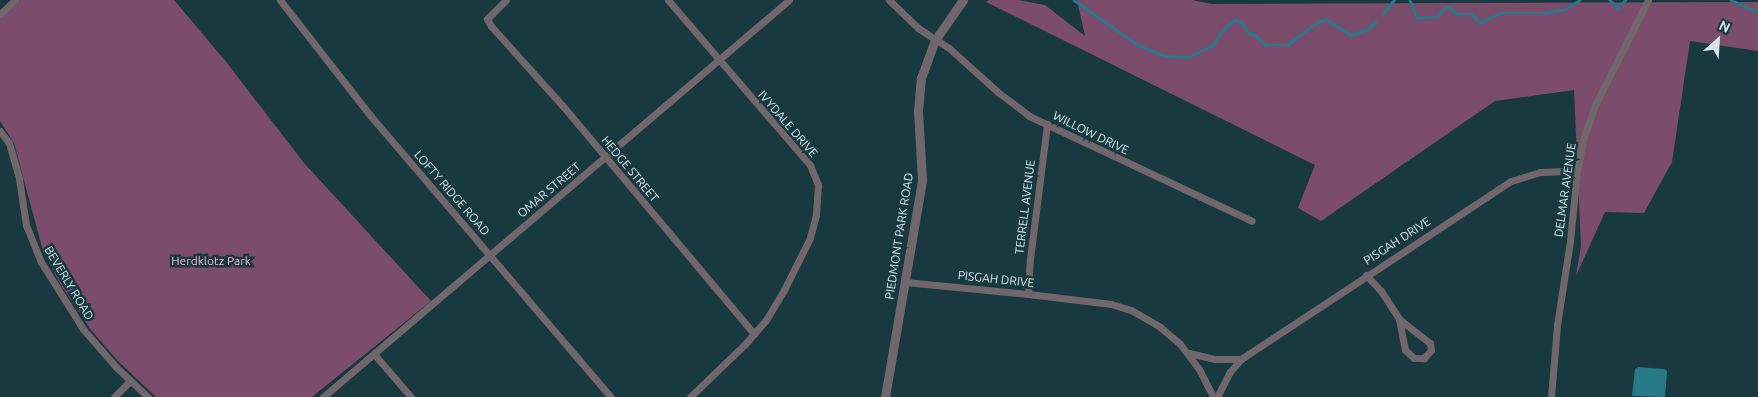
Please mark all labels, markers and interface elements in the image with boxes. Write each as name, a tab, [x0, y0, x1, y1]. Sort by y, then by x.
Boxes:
north arrow	[1693, 15, 1743, 65]
text: N	[1716, 17, 1733, 36]
street label: IVYDALE DRIVE	[755, 88, 821, 160]
street label: WILLOW DRIVE	[1051, 108, 1131, 158]
street label: HEDGE STREET	[598, 133, 662, 205]
street label: DELMAR AVENUE	[1551, 142, 1579, 238]
street label: LOFTY RIDGE ROAD	[411, 148, 493, 238]
street label: OMAR STREET	[514, 159, 584, 221]
street label: TERRELL AVENUE	[1012, 159, 1038, 255]
street label: PIEDMONT PARK ROAD	[882, 172, 916, 300]
street label: PISGAH DRIVE	[1361, 214, 1433, 268]
street label: BEVERLY ROAD	[41, 243, 97, 323]
park label: Herdklotz Park	[171, 254, 251, 268]
street label: PISGAH DRIVE	[957, 268, 1035, 290]

